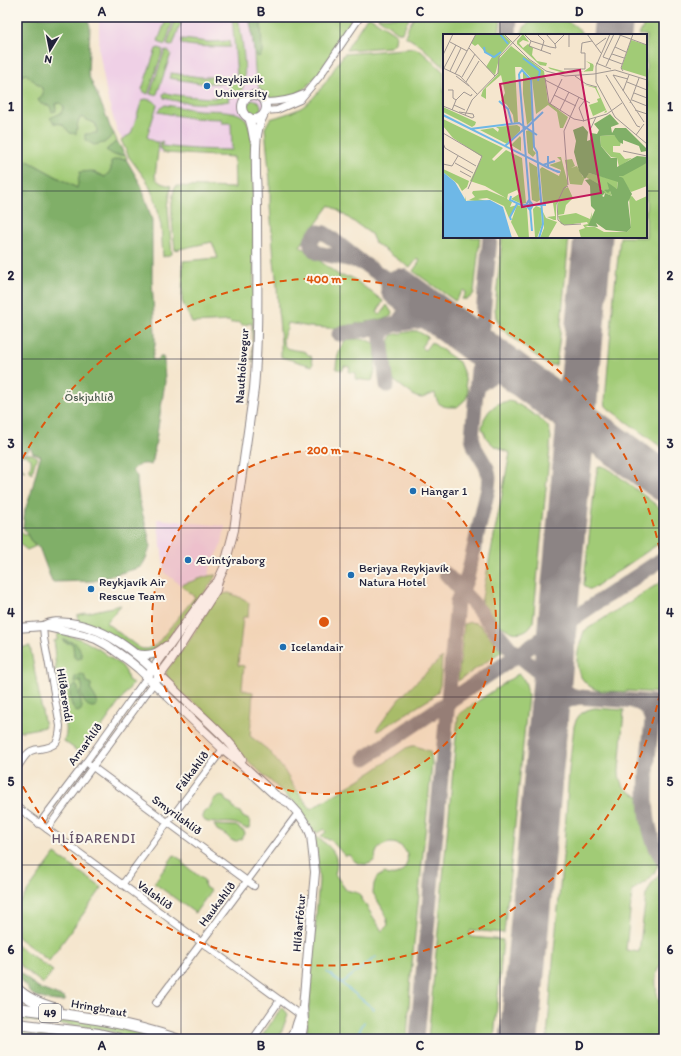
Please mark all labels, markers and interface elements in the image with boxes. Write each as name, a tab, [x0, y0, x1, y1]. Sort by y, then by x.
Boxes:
text: A	[97, 4, 107, 19]
text: B	[257, 4, 266, 19]
text: C	[416, 4, 425, 19]
text: D	[575, 4, 584, 19]
north arrow	[30, 30, 70, 70]
inset map	[443, 34, 647, 238]
text: N	[44, 52, 53, 66]
place label: Reykjavik University	[215, 72, 268, 100]
marker: Reykjavik University	[202, 81, 212, 91]
text: 1	[8, 99, 14, 114]
text: 1	[667, 99, 673, 114]
text: 2	[8, 268, 15, 283]
text: 2	[667, 268, 674, 283]
text: 400 m	[307, 272, 342, 286]
street label: Nauthólsvegur	[232, 328, 252, 404]
park label: Öskjuhlíð	[64, 390, 114, 404]
text: 3	[7, 436, 15, 451]
text: 3	[666, 436, 674, 451]
text: 200 m	[307, 443, 342, 457]
place label: Hangar 1	[421, 484, 468, 498]
marker: Hangar 1	[408, 486, 418, 496]
place label: Ævintýraborg	[196, 553, 266, 567]
marker: Ævintýraborg	[183, 555, 193, 565]
place label: Berjaya Reykjavík Natura Hotel	[359, 561, 449, 589]
marker: Berjaya Reykjavík Natura Hotel	[346, 570, 356, 580]
place label: Reykjavík Air Rescue Team	[99, 575, 166, 603]
marker: Reykjavík Air Rescue Team	[86, 584, 96, 594]
text: 4	[7, 605, 15, 620]
text: 4	[666, 605, 674, 620]
centre of rings	[317, 615, 331, 629]
place label: Icelandair	[291, 640, 344, 654]
marker: Icelandair	[278, 642, 288, 652]
street label: Hlíðarendi	[54, 667, 76, 723]
street label: Arnarhlíð	[65, 720, 105, 768]
street label: Fálkahlíð	[172, 748, 212, 794]
text: 5	[8, 774, 15, 789]
text: 5	[667, 774, 674, 789]
street label: Smyrilshlíð	[149, 792, 205, 838]
district label: HLÍÐARENDI	[52, 831, 136, 846]
street label: Valshlíð	[134, 877, 176, 913]
street label: Haukahlíð	[196, 879, 238, 929]
street label: Hlíðarfótur	[289, 893, 309, 953]
text: 6	[8, 942, 15, 957]
text: 6	[667, 942, 674, 957]
street label: Hringbraut	[70, 996, 129, 1020]
road number: 49	[39, 1004, 61, 1022]
text: A	[97, 1038, 107, 1053]
text: B	[257, 1038, 266, 1053]
text: C	[416, 1038, 425, 1053]
text: D	[575, 1038, 584, 1053]

